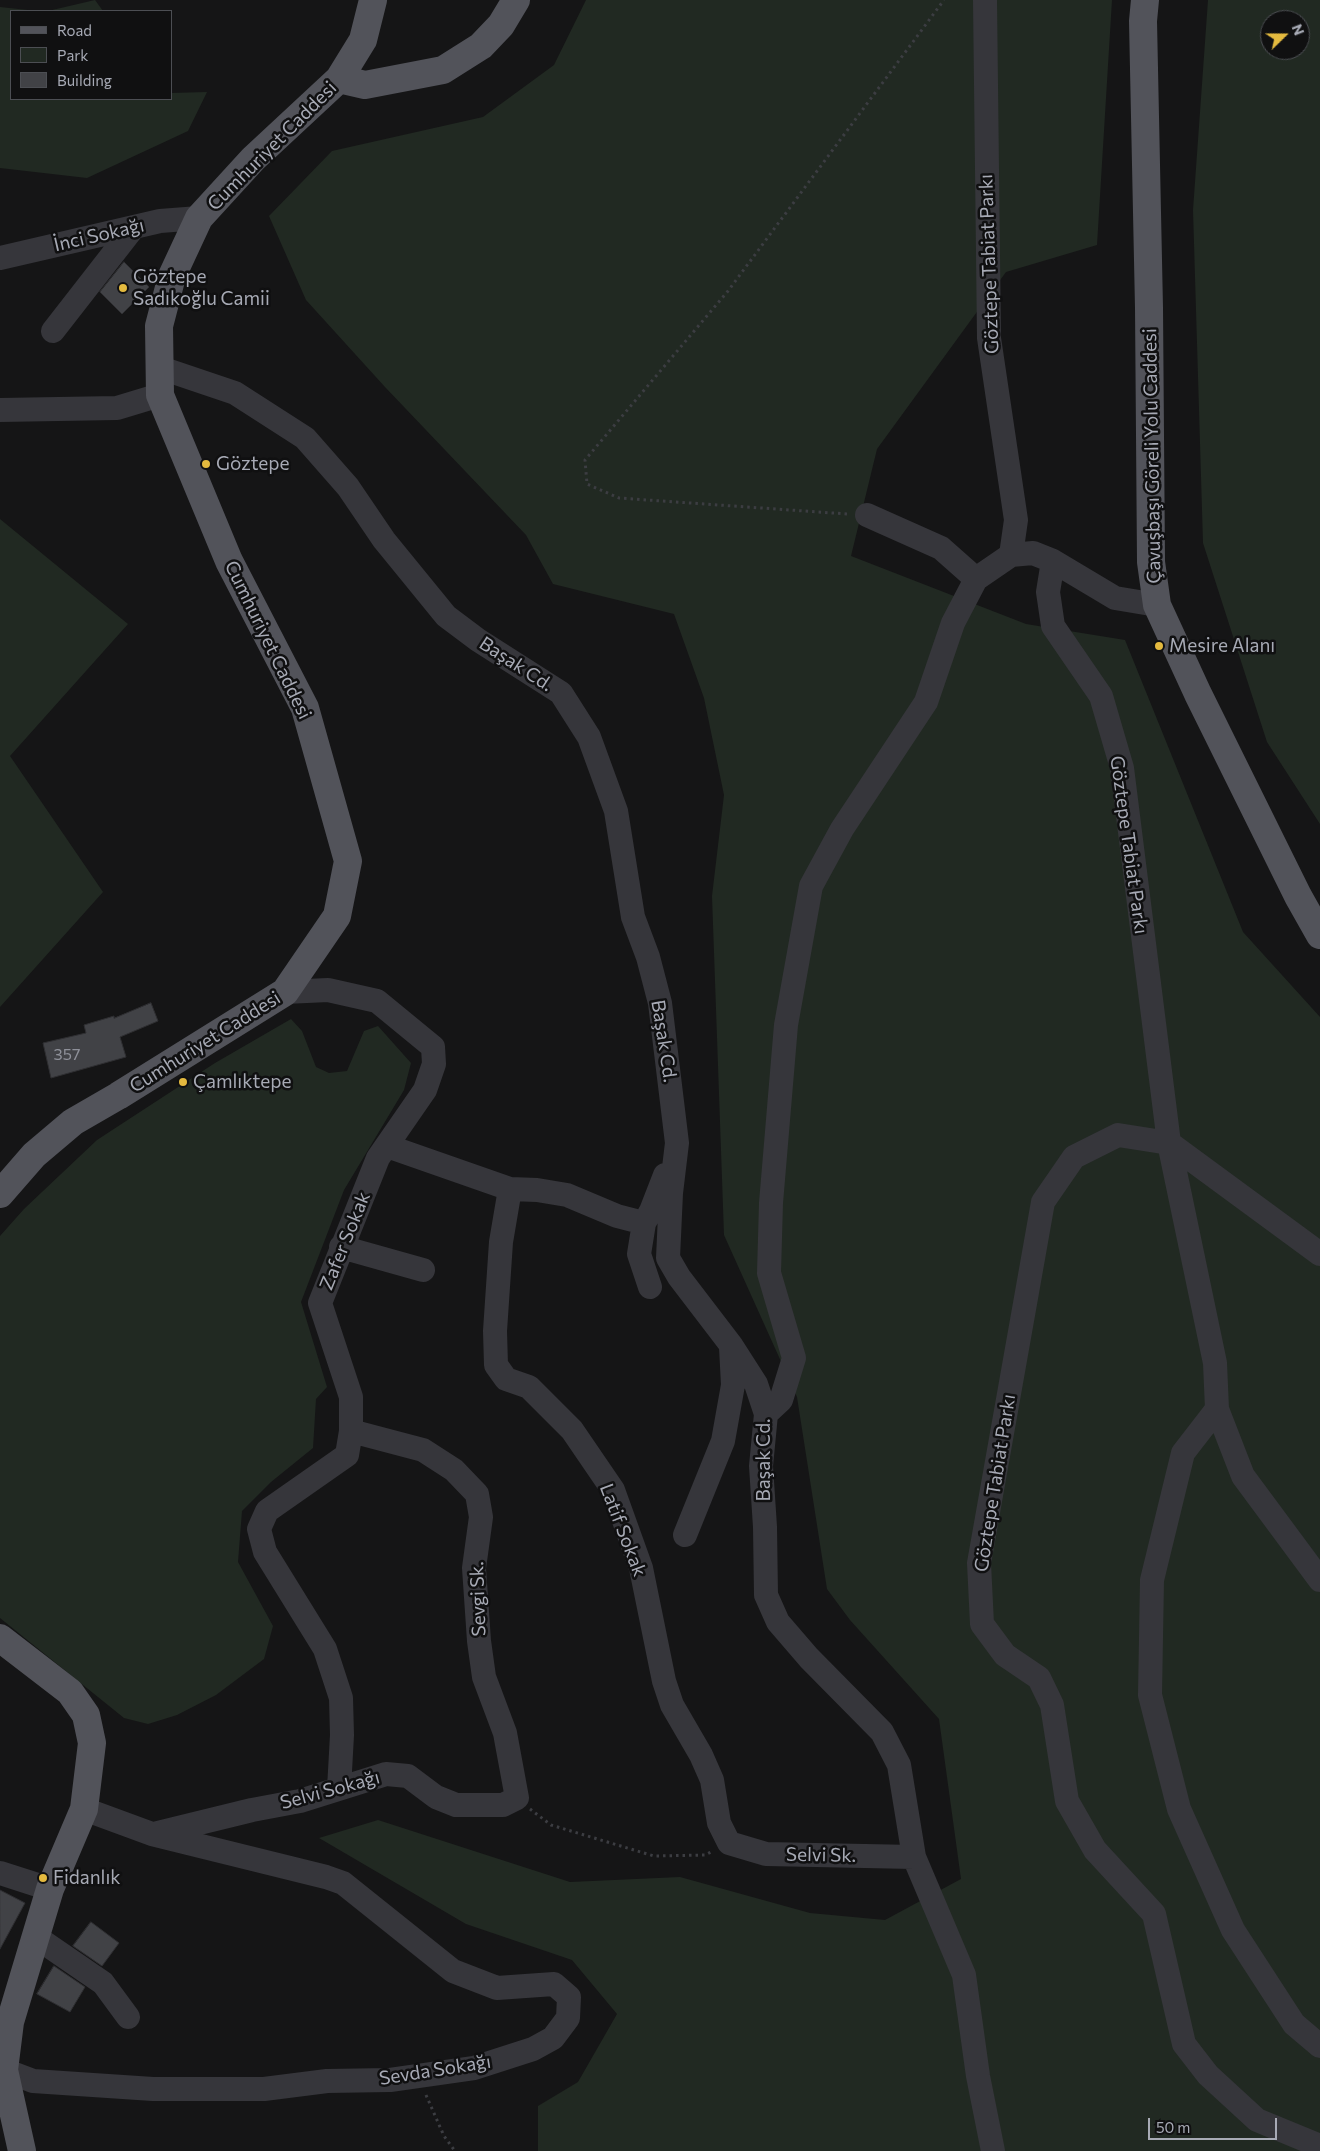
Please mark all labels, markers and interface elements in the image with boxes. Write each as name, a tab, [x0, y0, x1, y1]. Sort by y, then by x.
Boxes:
legend	[10, 10, 172, 100]
north arrow	[1260, 10, 1310, 60]
text: Road	[57, 21, 92, 39]
text: N	[1289, 22, 1308, 38]
text: Park	[57, 46, 88, 64]
text: Building	[57, 71, 112, 89]
street label: Cumhuriyet Caddesi	[203, 77, 341, 215]
street label: Göztepe Tabiat Parkı	[974, 174, 1004, 354]
street label: İnci Sokağı	[52, 214, 146, 256]
place label: Göztepe Sadıkoğlu Camii	[133, 266, 270, 310]
marker: Göztepe Sadıkoğlu Camii	[117, 282, 129, 294]
street label: Çavuşbaşı Göreli Yolu Caddesi	[1138, 328, 1166, 584]
place label: Göztepe	[216, 453, 290, 475]
marker: Göztepe	[200, 458, 212, 470]
street label: Cumhuriyet Caddesi	[220, 557, 316, 723]
street label: Başak Cd.	[475, 632, 557, 696]
place label: Mesire Alanı	[1169, 635, 1275, 657]
marker: Mesire Alanı	[1153, 640, 1165, 652]
street label: Göztepe Tabiat Parkı	[1105, 754, 1153, 936]
street label: Cumhuriyet Caddesi	[125, 986, 285, 1098]
street label: Başak Cd.	[646, 998, 682, 1084]
house number: 357	[54, 1045, 80, 1065]
place label: Çamlıktepe	[193, 1071, 291, 1093]
marker: Çamlıktepe	[177, 1076, 189, 1088]
street label: Zafer Sokak	[315, 1189, 375, 1293]
street label: Göztepe Tabiat Parkı	[970, 1392, 1020, 1574]
street label: Başak Cd.	[753, 1418, 775, 1502]
street label: Latif Sokak	[595, 1480, 651, 1580]
street label: Sevgi Sk.	[465, 1561, 491, 1637]
street label: Selvi Sokağı	[278, 1766, 382, 1814]
street label: Selvi Sk.	[786, 1843, 856, 1867]
place label: Fidanlık	[53, 1867, 121, 1889]
marker: Fidanlık	[37, 1872, 49, 1884]
street label: Sevda Sokağı	[377, 2050, 493, 2090]
scale bar	[1150, 2108, 1279, 2140]
text: 50 m	[1156, 2118, 1190, 2136]

